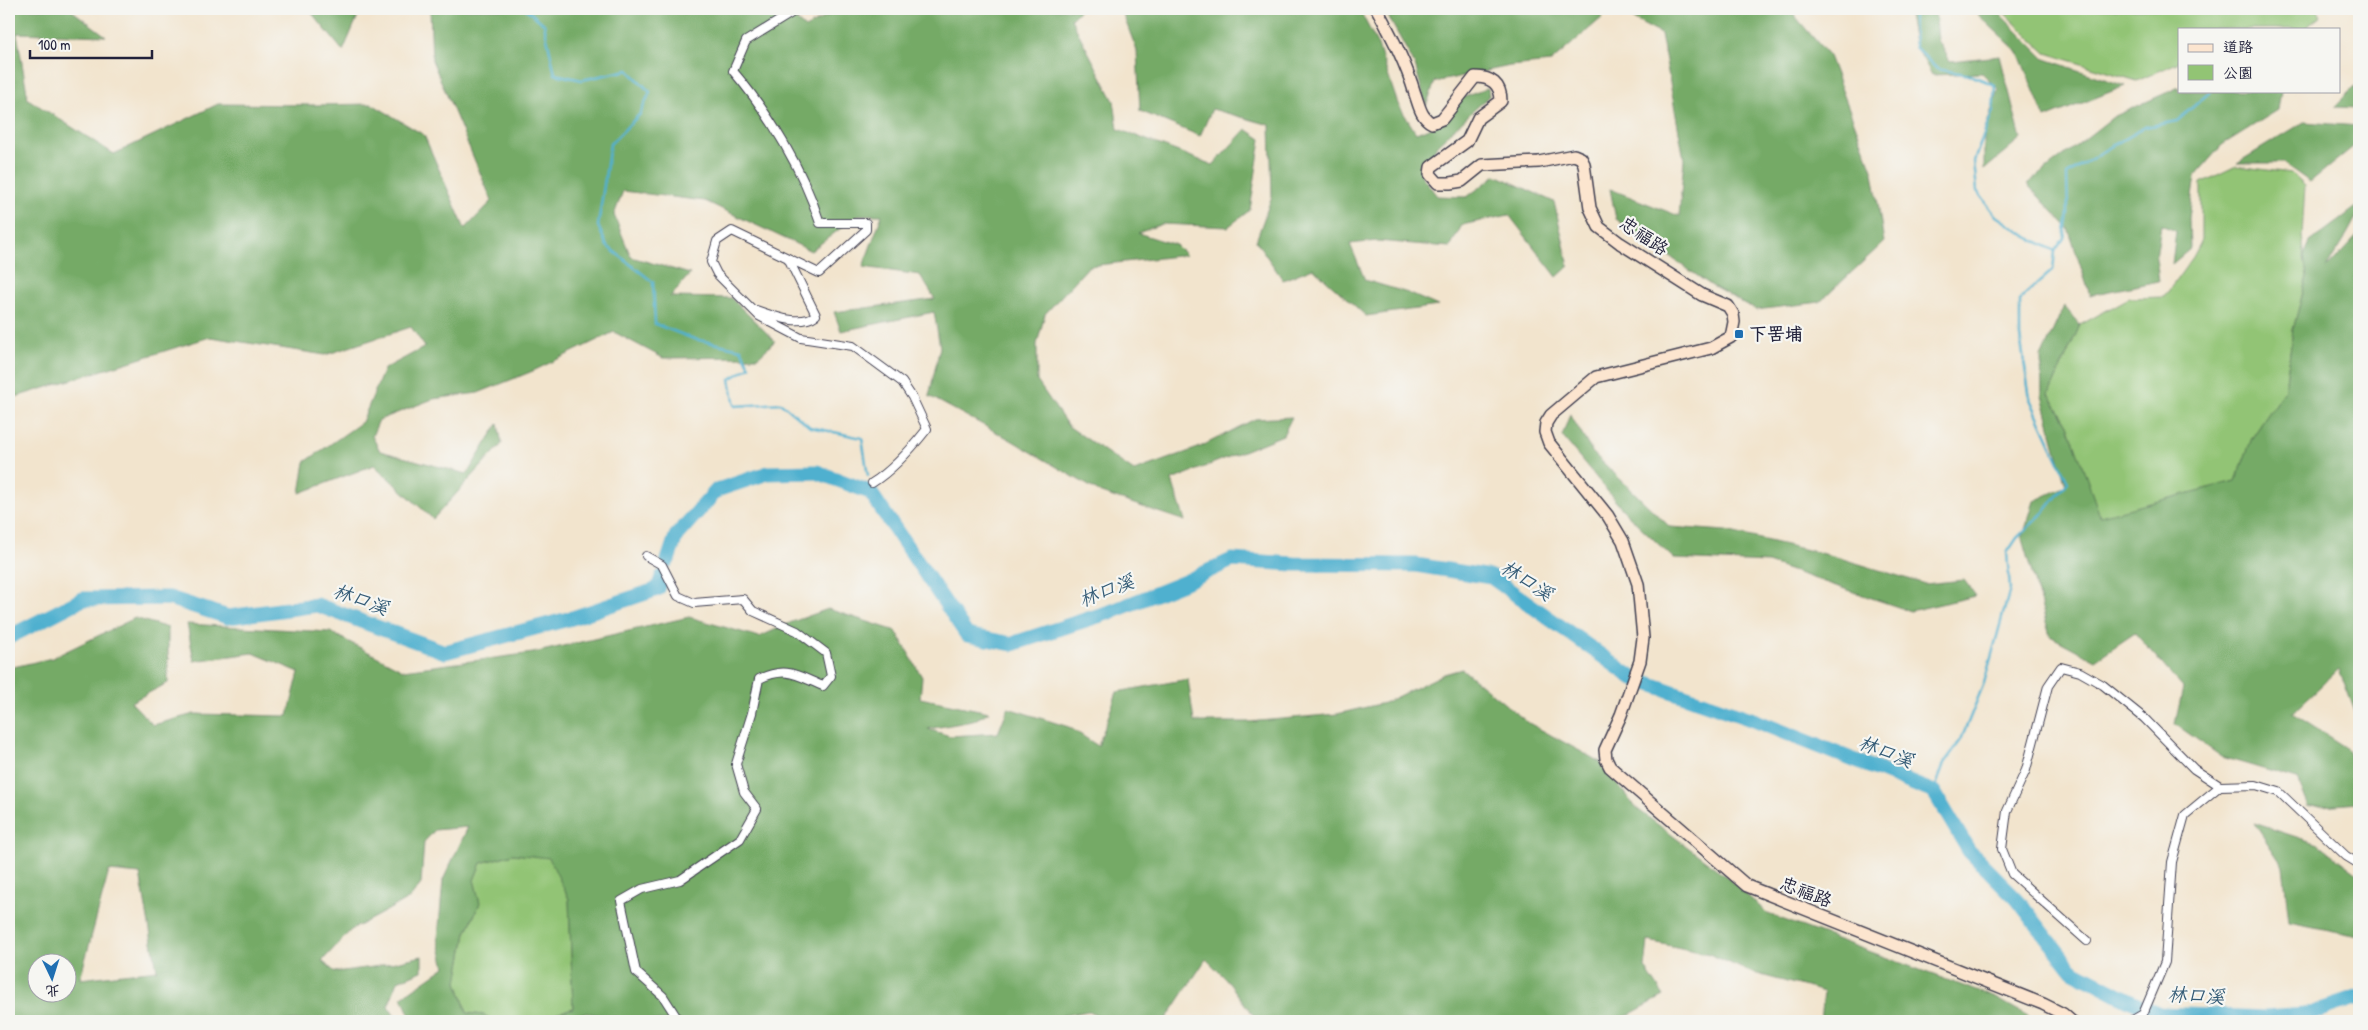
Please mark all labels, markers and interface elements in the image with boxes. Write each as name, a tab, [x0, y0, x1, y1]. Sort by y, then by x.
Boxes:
scale bar	[30, 28, 152, 60]
legend	[2178, 28, 2340, 92]
text: 100 m	[38, 34, 71, 55]
text: 道路	[2223, 36, 2253, 57]
text: 公園	[2223, 62, 2253, 83]
street label: 忠福路	[1615, 210, 1674, 261]
place label: 下罟埔	[1749, 321, 1803, 346]
marker: 下罟埔	[1733, 328, 1745, 340]
water label: 林口溪	[1496, 554, 1559, 607]
water label: 林口溪	[1075, 567, 1138, 612]
water label: 林口溪	[330, 577, 393, 621]
water label: 林口溪	[1855, 729, 1918, 774]
street label: 忠福路	[1776, 870, 1836, 913]
north arrow	[28, 952, 78, 1002]
water label: 林口溪	[2167, 981, 2226, 1010]
text: 北	[45, 982, 61, 1001]

